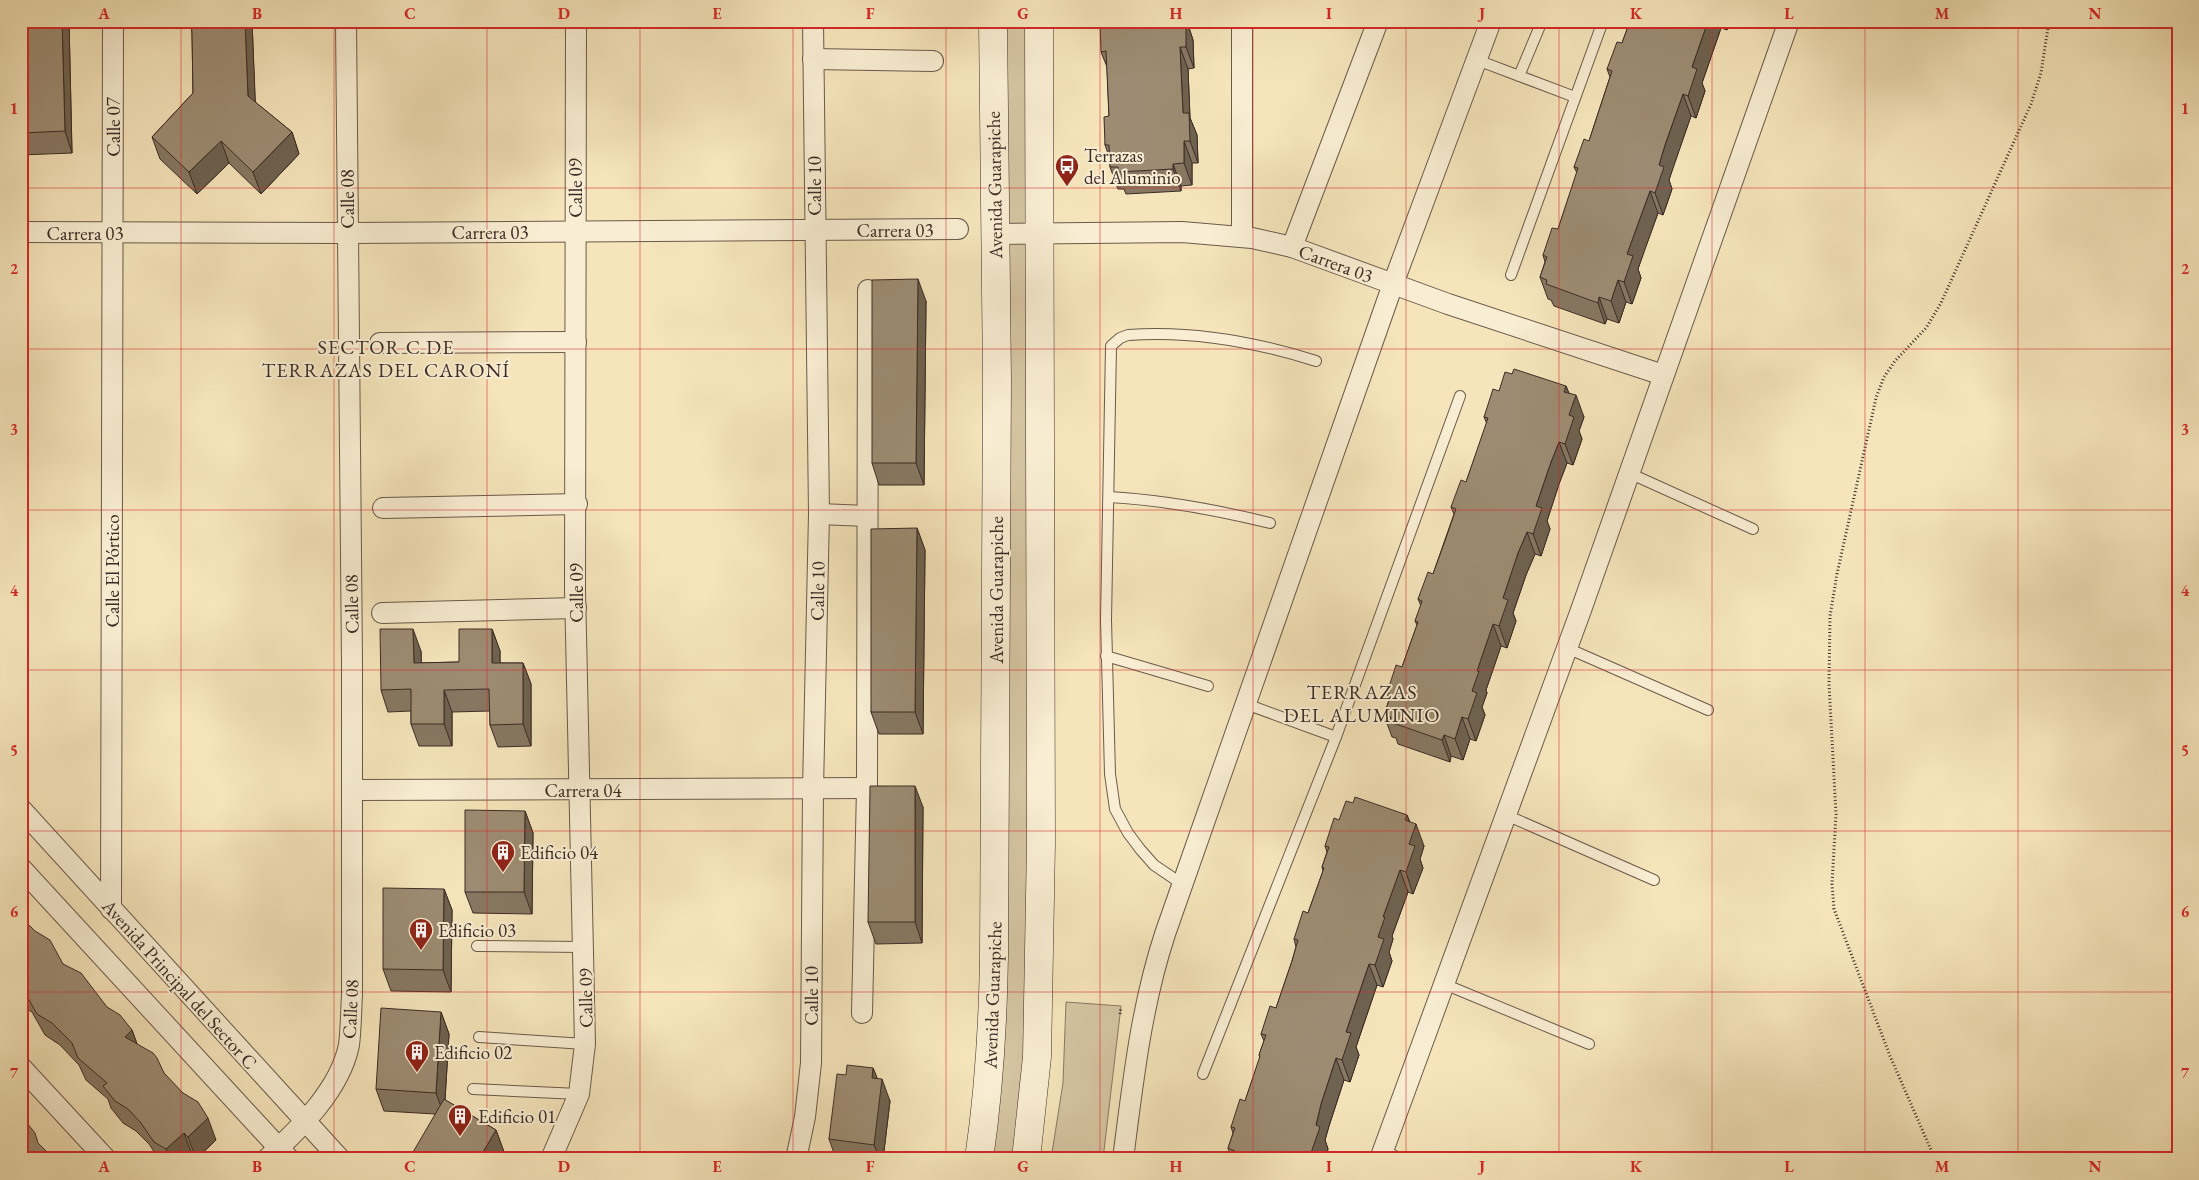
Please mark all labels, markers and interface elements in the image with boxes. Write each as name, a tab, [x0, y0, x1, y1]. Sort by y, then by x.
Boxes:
text: A	[97, 3, 110, 24]
text: B	[252, 3, 262, 24]
text: C	[404, 3, 416, 24]
text: D	[558, 3, 570, 24]
text: E	[712, 3, 722, 24]
text: F	[866, 3, 875, 24]
text: G	[1017, 3, 1029, 24]
text: H	[1170, 3, 1183, 24]
text: I	[1326, 3, 1332, 24]
text: J	[1477, 3, 1485, 24]
text: K	[1630, 3, 1643, 24]
text: L	[1784, 3, 1794, 24]
text: M	[1935, 3, 1950, 24]
text: N	[2089, 3, 2102, 24]
street label: Calle 07	[101, 96, 126, 157]
text: 1	[10, 98, 18, 119]
text: 1	[2181, 98, 2189, 119]
street label: Avenida Guarapiche	[981, 111, 1008, 260]
place label: Terrazas del Aluminio	[1084, 143, 1181, 190]
bus stop icon: Terrazas del Aluminio	[1054, 153, 1080, 187]
street label: Calle 10	[802, 156, 827, 216]
street label: Calle 09	[563, 158, 588, 218]
street label: Calle 08	[335, 169, 360, 229]
street label: Carrera 03	[856, 218, 934, 243]
street label: Carrera 03	[451, 220, 529, 245]
street label: Carrera 03	[46, 221, 124, 246]
street label: Carrera 03	[1295, 239, 1376, 288]
text: 2	[10, 258, 19, 279]
text: 2	[2181, 258, 2190, 279]
district label: SECTOR C DE TERRAZAS DEL CARONÍ	[262, 334, 510, 383]
text: 3	[10, 419, 18, 440]
text: 3	[2181, 419, 2189, 440]
street label: Calle El Pórtico	[100, 514, 125, 628]
street label: Avenida Guarapiche	[984, 516, 1009, 665]
street label: Calle 10	[804, 561, 831, 621]
street label: Calle 09	[564, 563, 589, 623]
street label: Calle 08	[338, 574, 365, 634]
text: 4	[10, 580, 19, 601]
text: 4	[2181, 580, 2190, 601]
district label: TERRAZAS DEL ALUMINIO	[1283, 679, 1441, 728]
text: 5	[10, 740, 18, 761]
text: 5	[2181, 740, 2189, 761]
street label: Carrera 04	[544, 778, 622, 803]
building icon: Edificio 04	[490, 839, 516, 873]
place label: Edificio 04	[520, 840, 599, 865]
street label: Avenida Principal del Sector C	[96, 893, 263, 1075]
text: 6	[10, 901, 19, 922]
text: 6	[2181, 901, 2190, 922]
building icon: Edificio 03	[408, 917, 434, 951]
place label: Edificio 03	[438, 918, 516, 943]
street label: Avenida Guarapiche	[977, 921, 1008, 1070]
street label: Calle 10	[799, 966, 824, 1026]
street label: Calle 09	[572, 968, 599, 1028]
street label: Calle 08	[336, 979, 365, 1039]
building icon: Edificio 02	[404, 1039, 430, 1073]
place label: Edificio 02	[434, 1040, 512, 1065]
text: 7	[10, 1062, 19, 1083]
text: 7	[2181, 1062, 2190, 1083]
building icon: Edificio 01	[447, 1103, 473, 1137]
place label: Edificio 01	[478, 1104, 556, 1129]
text: A	[97, 1156, 110, 1177]
text: B	[252, 1156, 262, 1177]
text: C	[404, 1156, 416, 1177]
text: D	[558, 1156, 570, 1177]
text: E	[712, 1156, 722, 1177]
text: F	[866, 1156, 875, 1177]
text: G	[1017, 1156, 1029, 1177]
text: H	[1170, 1156, 1183, 1177]
text: I	[1326, 1156, 1332, 1177]
text: J	[1477, 1156, 1485, 1177]
text: K	[1630, 1156, 1643, 1177]
text: L	[1784, 1156, 1794, 1177]
text: M	[1935, 1156, 1950, 1177]
text: N	[2089, 1156, 2102, 1177]

